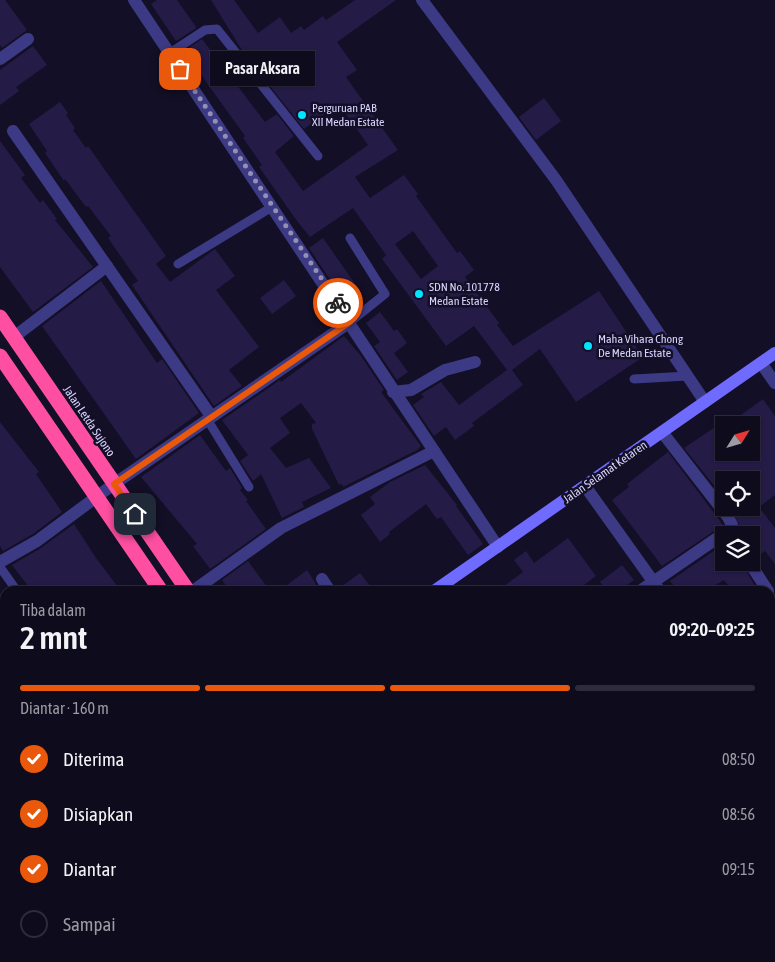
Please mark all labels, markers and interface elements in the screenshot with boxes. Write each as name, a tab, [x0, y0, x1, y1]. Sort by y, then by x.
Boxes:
pin	[159, 48, 201, 90]
callout: Pasar Aksara	[210, 52, 315, 86]
icon: bag	[166, 55, 194, 83]
text: Pasar Aksara	[225, 59, 300, 77]
place label: Perguruan PAB XII Medan Estate	[312, 101, 385, 129]
marker: Perguruan PAB XII Medan Estate	[296, 109, 308, 121]
courier	[313, 278, 363, 328]
place label: SDN No. 101778 Medan Estate	[429, 280, 500, 308]
marker: SDN No. 101778 Medan Estate	[413, 288, 425, 300]
icon: bike	[324, 289, 352, 317]
place label: Maha Vihara Chong De Medan Estate	[598, 332, 684, 360]
marker: Maha Vihara Chong De Medan Estate	[582, 340, 594, 352]
street label: Jalan Letda Sujono	[60, 383, 118, 459]
north arrow	[715, 416, 760, 461]
map controls	[715, 416, 760, 571]
street label: Jalan Selamat Ketaren	[560, 438, 650, 506]
button: locate	[715, 471, 760, 516]
pin	[114, 493, 156, 535]
icon: home	[121, 500, 149, 528]
button: layers	[715, 526, 760, 571]
text: Tiba dalam	[20, 601, 86, 619]
text: 09:20–09:25	[669, 618, 755, 640]
text: 2 mnt	[20, 619, 87, 656]
text: Diantar · 160 m	[20, 699, 109, 717]
icon: check	[20, 745, 48, 773]
text: Diterima	[63, 748, 124, 770]
text: 08:50	[722, 750, 755, 768]
icon: check	[20, 800, 48, 828]
text: Disiapkan	[63, 803, 133, 825]
text: 08:56	[722, 805, 755, 823]
icon: check	[20, 855, 48, 883]
text: Diantar	[63, 858, 116, 880]
text: 09:15	[722, 860, 755, 878]
text: Sampai	[63, 913, 116, 935]

